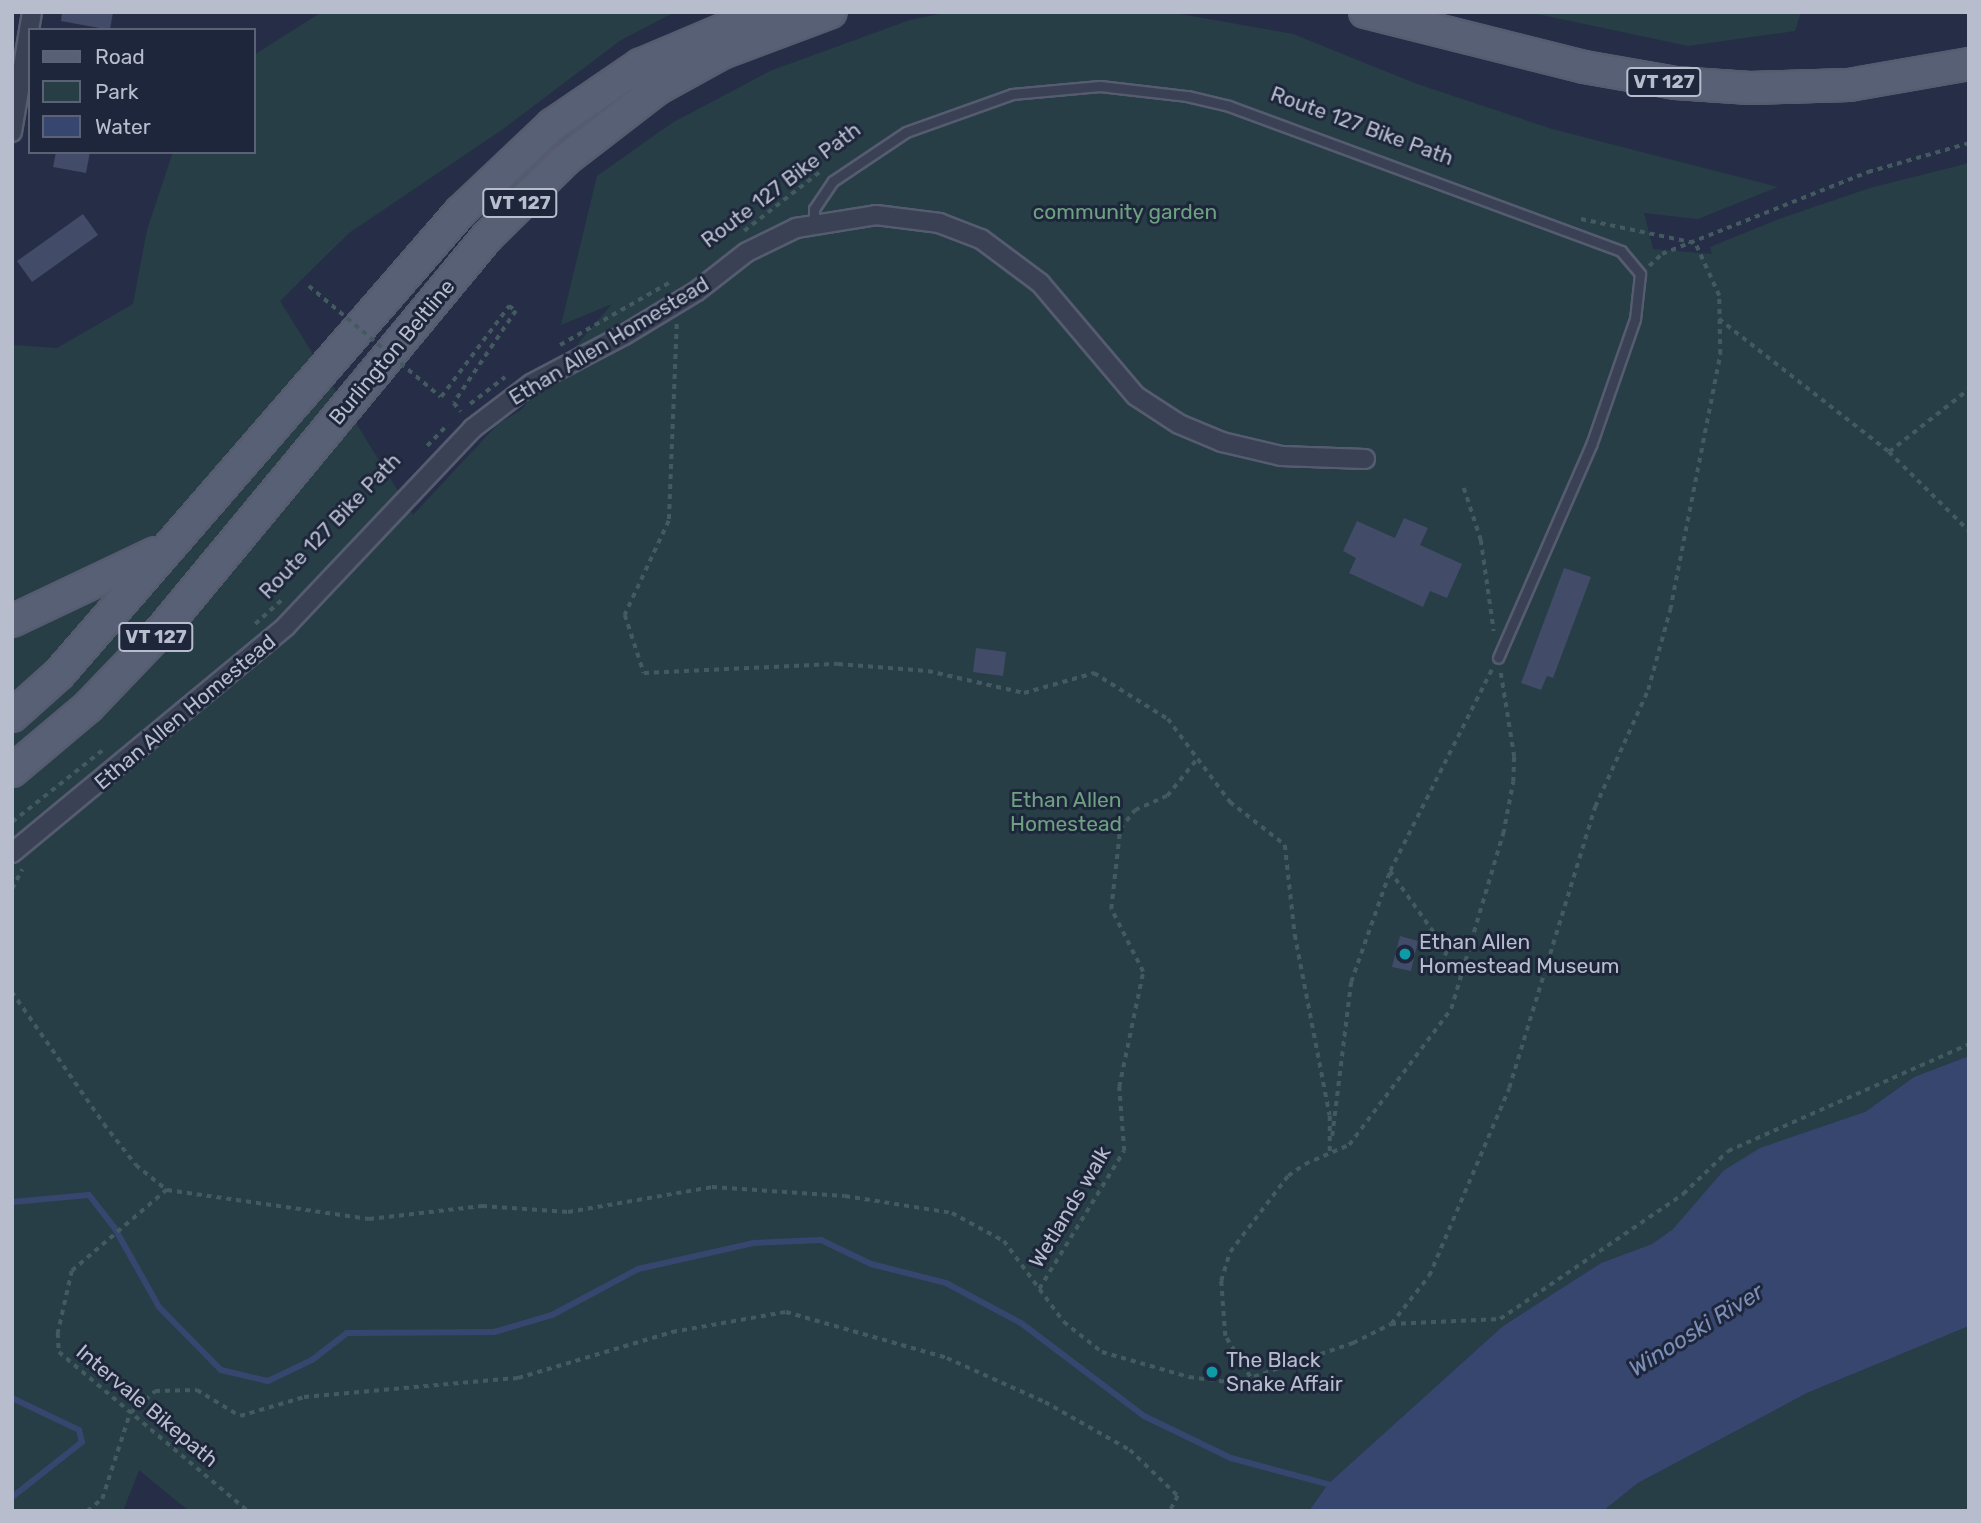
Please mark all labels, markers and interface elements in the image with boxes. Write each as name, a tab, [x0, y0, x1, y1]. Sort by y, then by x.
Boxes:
legend	[28, 28, 256, 154]
text: Road	[95, 44, 145, 69]
road number: VT 127	[1626, 66, 1702, 97]
text: Park	[95, 79, 139, 104]
street label: Route 127 Bike Path	[1267, 81, 1457, 171]
text: Water	[95, 114, 151, 139]
street label: Route 127 Bike Path	[696, 117, 866, 253]
road number: VT 127	[482, 188, 558, 218]
park label: community garden	[1032, 199, 1218, 225]
street label: Ethan Allen Homestead	[504, 271, 714, 411]
street label: Burlington Beltline	[324, 274, 460, 430]
street label: Route 127 Bike Path	[254, 448, 406, 604]
road number: VT 127	[118, 622, 194, 652]
street label: Ethan Allen Homestead	[89, 629, 281, 795]
park label: Ethan Allen Homestead	[1010, 787, 1122, 837]
place label: Ethan Allen Homestead Museum	[1419, 929, 1619, 979]
marker: Ethan Allen Homestead Museum	[1397, 946, 1413, 962]
street label: Wetlands walk	[1024, 1141, 1116, 1273]
water label: Winooski River	[1624, 1278, 1768, 1382]
street label: Intervale Bikepath	[71, 1339, 223, 1473]
place label: The Black Snake Affair	[1226, 1347, 1343, 1397]
marker: The Black Snake Affair	[1204, 1364, 1220, 1380]

